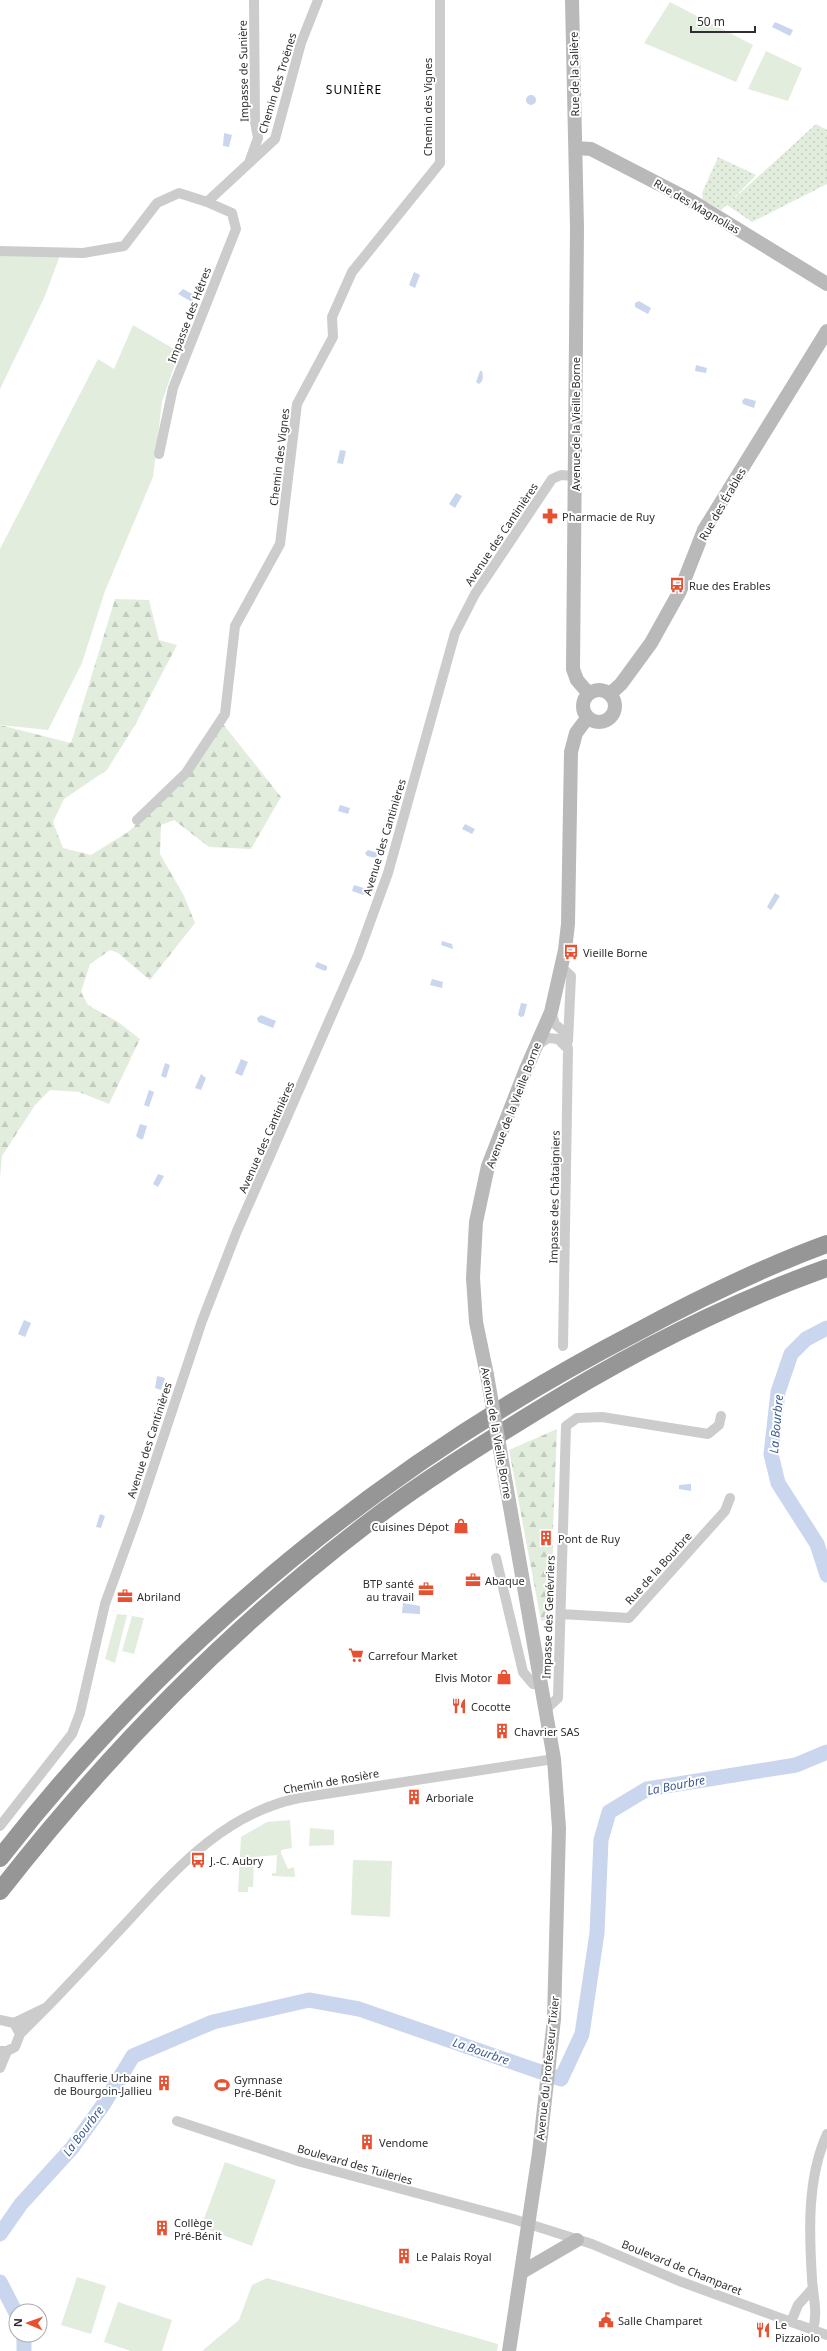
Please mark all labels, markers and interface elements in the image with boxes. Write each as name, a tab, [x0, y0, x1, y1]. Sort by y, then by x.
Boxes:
scale bar	[691, 8, 755, 34]
text: 50 m	[697, 13, 725, 30]
street label: Impasse de Sunière	[235, 20, 251, 122]
street label: Chemin des Troënes	[254, 31, 300, 135]
street label: Rue de la Salière	[566, 31, 582, 117]
street label: Chemin des Vignes	[420, 58, 435, 156]
district label: SUNIÈRE	[326, 81, 382, 98]
street label: Rue des Magnolias	[651, 175, 743, 237]
street label: Impasse des Hêtres	[164, 265, 214, 365]
street label: Avenue de la Vieille Borne	[568, 357, 583, 491]
street label: Chemin des Vignes	[266, 407, 292, 507]
street label: Rue des Érables	[695, 465, 749, 543]
street label: Avenue des Cantinières	[461, 480, 541, 588]
pharmacy icon: Pharmacie de Ruy	[541, 507, 559, 525]
place label: Pharmacie de Ruy	[562, 509, 655, 524]
bus stop icon: Rue des Erables	[668, 576, 686, 594]
place label: Rue des Erables	[689, 578, 771, 593]
street label: Avenue des Cantinières	[359, 777, 409, 897]
bus stop icon: Vieille Borne	[562, 943, 580, 961]
place label: Vieille Borne	[583, 945, 648, 960]
street label: Avenue de la Vieille Borne	[482, 1040, 544, 1170]
street label: Avenue des Cantinières	[235, 1079, 297, 1195]
street label: Impasse des Châtaigniers	[545, 1130, 563, 1264]
street label: Avenue de la Vieille Borne	[478, 1366, 516, 1500]
street label: Avenue des Cantinières	[123, 1380, 175, 1500]
water label: La Bourbre	[765, 1394, 787, 1454]
shop icon: Cuisines Dépot	[452, 1517, 470, 1535]
place label: Cuisines Dépot	[372, 1519, 449, 1534]
street label: Rue de la Bourbre	[621, 1528, 695, 1608]
building icon: Pont de Ruy	[537, 1529, 555, 1547]
place label: Pont de Ruy	[558, 1531, 620, 1546]
street label: Impasse des Genévriers	[538, 1555, 558, 1679]
office icon: Abaque	[464, 1571, 482, 1589]
place label: Abaque	[485, 1573, 525, 1588]
place label: BTP santé au travail	[363, 1576, 414, 1604]
office icon: BTP santé au travail	[417, 1580, 435, 1598]
office icon: Abriland	[116, 1587, 134, 1605]
place label: Abriland	[137, 1589, 181, 1604]
supermarket icon: Carrefour Market	[347, 1646, 365, 1664]
place label: Carrefour Market	[368, 1648, 458, 1663]
shop icon: Elvis Motor	[495, 1668, 513, 1686]
place label: Elvis Motor	[435, 1670, 492, 1685]
restaurant icon: Cocotte	[450, 1697, 468, 1715]
place label: Cocotte	[471, 1699, 511, 1714]
building icon: Chavrier SAS	[493, 1722, 511, 1740]
place label: Chavrier SAS	[514, 1724, 580, 1739]
street label: Chemin de Rosière	[282, 1765, 380, 1797]
water label: La Bourbre	[646, 1771, 707, 1799]
building icon: Arboriale	[405, 1788, 423, 1806]
place label: Arboriale	[426, 1790, 474, 1805]
bus stop icon: J.-C. Aubry	[189, 1851, 207, 1869]
place label: J.-C. Aubry	[209, 1853, 263, 1868]
street label: Avenue du Professeur Tixier	[532, 1995, 562, 2141]
water label: La Bourbre	[450, 2033, 512, 2069]
place label: Chaufferie Urbaine de Bourgoin-Jallieu	[54, 2070, 152, 2098]
place label: Gymnase Pré-Bénit	[234, 2072, 282, 2100]
building icon: Chaufferie Urbaine de Bourgoin-Jallieu	[155, 2074, 173, 2092]
sports icon: Gymnase Pré-Bénit	[213, 2076, 231, 2094]
water label: La Bourbre	[59, 2102, 107, 2160]
building icon: Vendome	[358, 2133, 376, 2151]
place label: Vendome	[379, 2135, 428, 2150]
street label: Boulevard des Tuileries	[296, 2140, 414, 2188]
place label: Collège Pré-Bénit	[174, 2215, 222, 2243]
building icon: Collège Pré-Bénit	[153, 2219, 171, 2237]
street label: Boulevard de Champaret	[620, 2236, 744, 2298]
building icon: Le Palais Royal	[395, 2247, 413, 2265]
place label: Le Palais Royal	[416, 2249, 492, 2264]
north arrow	[8, 2303, 48, 2343]
public building icon: Salle Champaret	[597, 2311, 615, 2329]
place label: Salle Champaret	[618, 2313, 703, 2328]
place label: Le Pizzaiolo	[775, 2317, 820, 2345]
text: N	[10, 2318, 25, 2327]
restaurant icon: Le Pizzaiolo	[754, 2321, 772, 2339]

